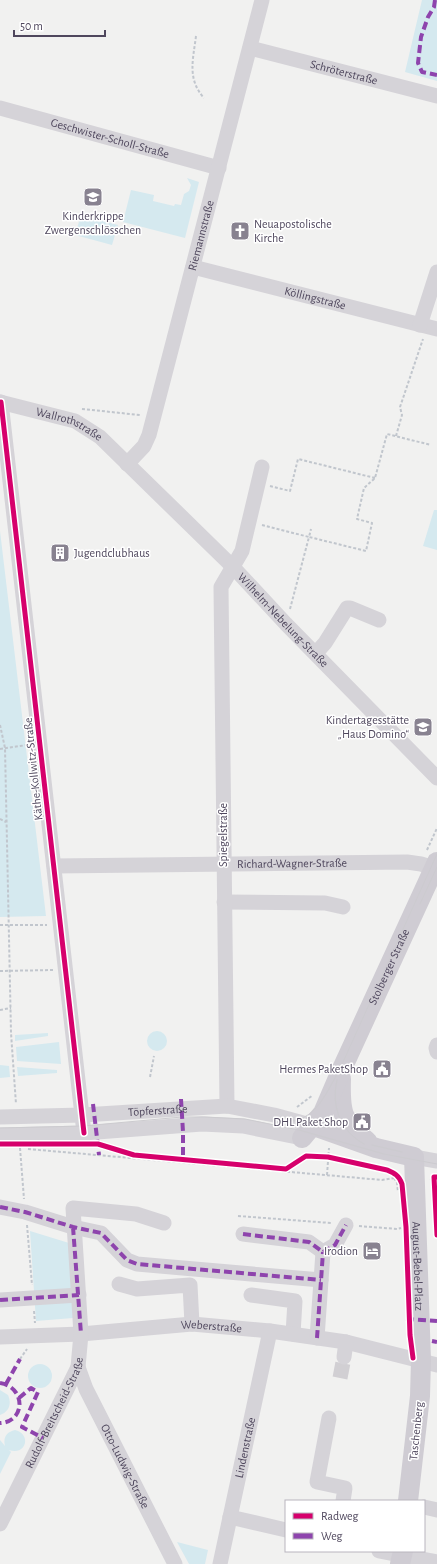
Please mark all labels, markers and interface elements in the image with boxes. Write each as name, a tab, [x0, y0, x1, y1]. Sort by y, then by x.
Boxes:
scale bar	[14, 12, 105, 38]
text: 50 m	[20, 20, 43, 32]
street label: Schröterstraße	[309, 58, 379, 86]
street label: Geschwister-Scholl-Straße	[49, 116, 171, 160]
school or university icon: Kinderkrippe Zwergenschlösschen	[82, 186, 104, 208]
street label: Riemannstraße	[186, 199, 216, 272]
place label: Kinderkrippe Zwergenschlösschen	[45, 210, 141, 236]
place label: Neuapostolische Kirche	[254, 218, 332, 244]
church icon: Neuapostolische Kirche	[229, 220, 251, 242]
street label: Köllingstraße	[283, 284, 347, 312]
street label: Wallrothstraße	[35, 405, 105, 443]
building icon: Jugendclubhaus	[49, 542, 71, 564]
place label: Jugendclubhaus	[74, 547, 150, 559]
street label: Wilhelm-Nebelung-Straße	[236, 570, 331, 669]
place label: Kindertagesstätte „Haus Domino“	[326, 714, 409, 740]
school or university icon: Kindertagesstätte „Haus Domino“	[412, 716, 434, 738]
street label: Käthe-Kollwitz-Straße	[22, 717, 44, 821]
street label: Spiegelstraße	[217, 803, 229, 867]
street label: Richard-Wagner-Straße	[237, 857, 347, 870]
street label: Stolberger Straße	[366, 927, 411, 1007]
public building icon: Hermes PaketShop	[371, 1058, 393, 1080]
place label: Hermes PaketShop	[279, 1063, 368, 1075]
street label: Töpferstraße	[128, 1102, 188, 1118]
public building icon: DHL Paket Shop	[351, 1111, 373, 1133]
place label: DHL Paket Shop	[273, 1116, 348, 1128]
street label: August-Bebel-Platz	[410, 1221, 425, 1311]
hotel icon: Irodion	[361, 1240, 383, 1262]
place label: Irodion	[324, 1245, 358, 1257]
street label: Weberstraße	[180, 1318, 242, 1334]
street label: Rudolf-Breitscheid-Straße	[23, 1357, 85, 1470]
street label: Taschenberg	[407, 1401, 425, 1461]
street label: Lindenstraße	[233, 1416, 257, 1479]
street label: Otto-Ludwig-Straße	[99, 1422, 152, 1510]
legend	[285, 1500, 425, 1552]
text: Radweg	[321, 1510, 358, 1522]
text: Weg	[321, 1530, 343, 1542]

